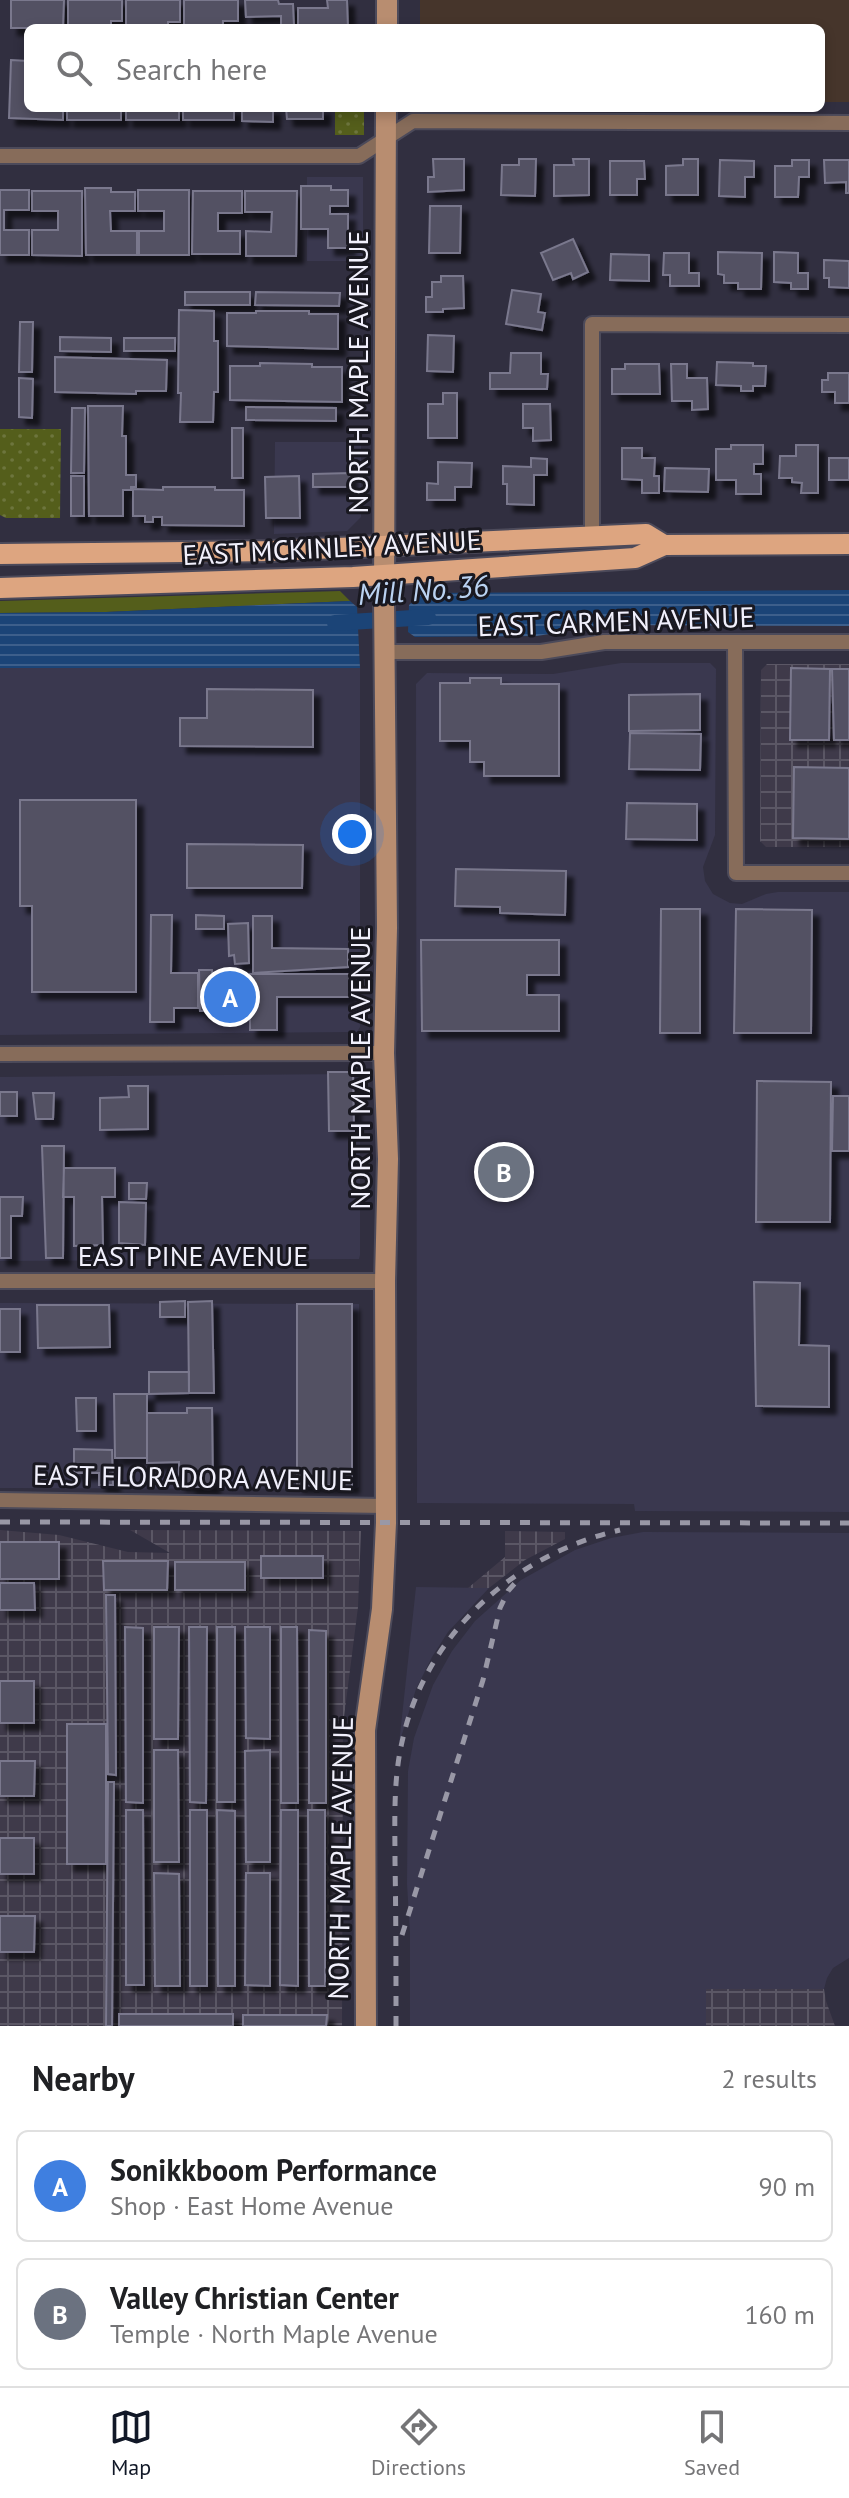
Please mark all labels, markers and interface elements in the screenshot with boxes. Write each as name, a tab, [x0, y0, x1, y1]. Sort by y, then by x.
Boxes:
search box	[24, 24, 825, 112]
icon: search	[52, 46, 96, 90]
text: Search here	[116, 49, 267, 88]
street label: NORTH MAPLE AVENUE	[339, 230, 376, 514]
street label: EAST MCKINLEY AVENUE	[181, 521, 483, 573]
water label: Mill No. 36	[356, 565, 490, 613]
street label: EAST CARMEN AVENUE	[477, 598, 755, 644]
your location	[332, 814, 372, 854]
street label: NORTH MAPLE AVENUE	[341, 926, 378, 1210]
pin: A	[204, 967, 256, 1027]
pin: B	[478, 1142, 530, 1202]
street label: EAST PINE AVENUE	[78, 1237, 308, 1274]
street label: EAST FLORADORA AVENUE	[33, 1456, 353, 1498]
street label: NORTH MAPLE AVENUE	[319, 1716, 361, 2000]
text: Nearby	[32, 2056, 134, 2100]
text: 2 results	[722, 2062, 817, 2095]
text: Sonikkboom Performance	[110, 2150, 437, 2189]
text: A	[52, 2170, 68, 2203]
text: 90 m	[759, 2170, 815, 2203]
text: Shop · East Home Avenue	[110, 2189, 393, 2222]
text: Valley Christian Center	[110, 2278, 399, 2317]
text: B	[52, 2298, 68, 2331]
text: 160 m	[744, 2298, 815, 2331]
text: Temple · North Maple Avenue	[110, 2317, 438, 2350]
tab: Map	[109, 2405, 153, 2481]
tab: Directions	[371, 2405, 466, 2481]
tab: Saved	[684, 2405, 740, 2481]

